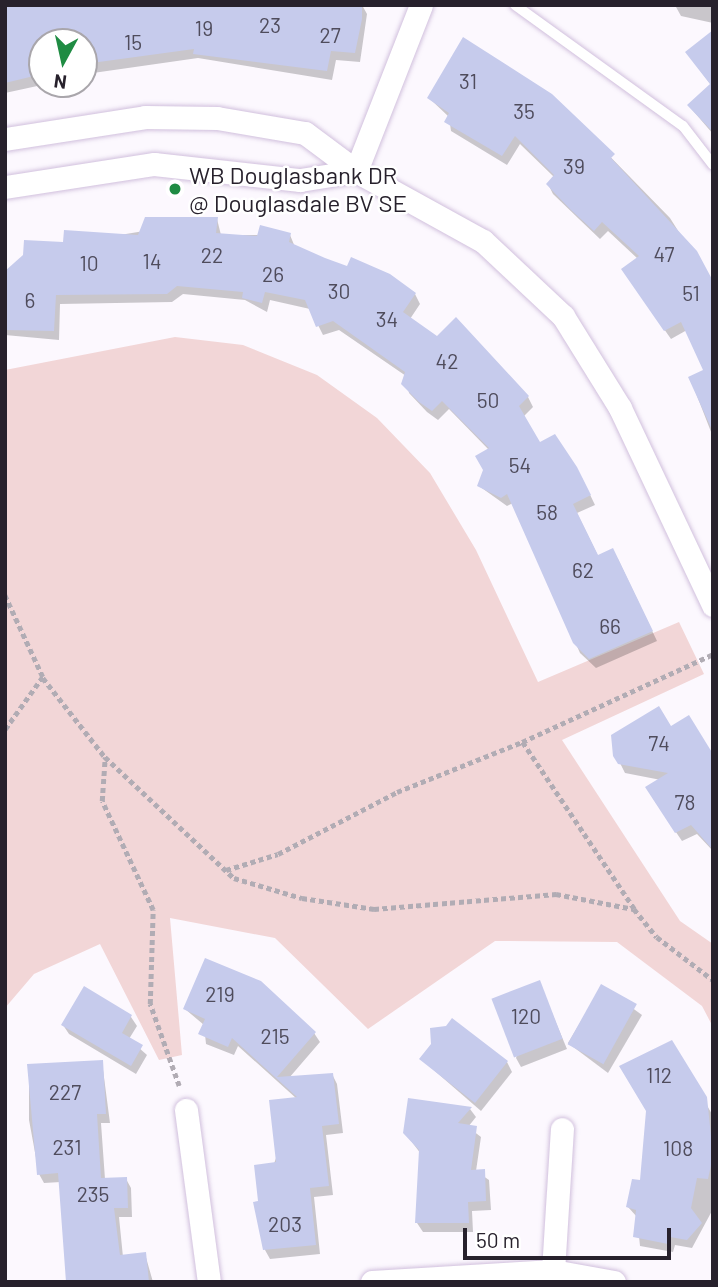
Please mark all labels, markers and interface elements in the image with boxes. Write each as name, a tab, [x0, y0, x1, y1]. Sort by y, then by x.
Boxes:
house number: 23	[259, 12, 281, 38]
house number: 19	[195, 15, 213, 41]
house number: 27	[319, 22, 341, 48]
north arrow	[28, 28, 98, 98]
house number: 15	[124, 29, 142, 55]
house number: 31	[459, 68, 477, 94]
text: N	[52, 70, 68, 95]
house number: 35	[513, 98, 535, 124]
house number: 39	[563, 153, 585, 179]
place label: WB Douglasbank DR @ Douglasdale BV SE	[189, 161, 407, 217]
marker: WB Douglasbank DR @ Douglasdale BV SE	[167, 181, 183, 197]
house number: 47	[654, 241, 674, 267]
house number: 22	[201, 242, 223, 268]
house number: 14	[143, 248, 161, 274]
house number: 10	[79, 250, 99, 276]
house number: 26	[262, 261, 284, 287]
house number: 30	[328, 278, 350, 304]
house number: 51	[682, 280, 700, 306]
house number: 6	[25, 287, 35, 313]
house number: 34	[376, 306, 398, 332]
house number: 42	[436, 348, 458, 374]
house number: 50	[477, 387, 499, 413]
house number: 54	[509, 452, 531, 478]
house number: 58	[536, 499, 558, 525]
house number: 62	[572, 557, 594, 583]
house number: 66	[599, 613, 621, 639]
house number: 74	[648, 730, 670, 756]
house number: 78	[675, 789, 695, 815]
house number: 219	[205, 981, 235, 1007]
house number: 120	[511, 1003, 541, 1029]
house number: 215	[260, 1023, 290, 1049]
house number: 112	[646, 1062, 672, 1088]
house number: 227	[49, 1079, 81, 1105]
house number: 231	[52, 1134, 82, 1160]
house number: 108	[663, 1135, 693, 1161]
house number: 235	[77, 1181, 109, 1207]
house number: 203	[268, 1211, 302, 1237]
scale bar	[466, 1214, 674, 1258]
text: 50 m	[476, 1227, 520, 1252]

